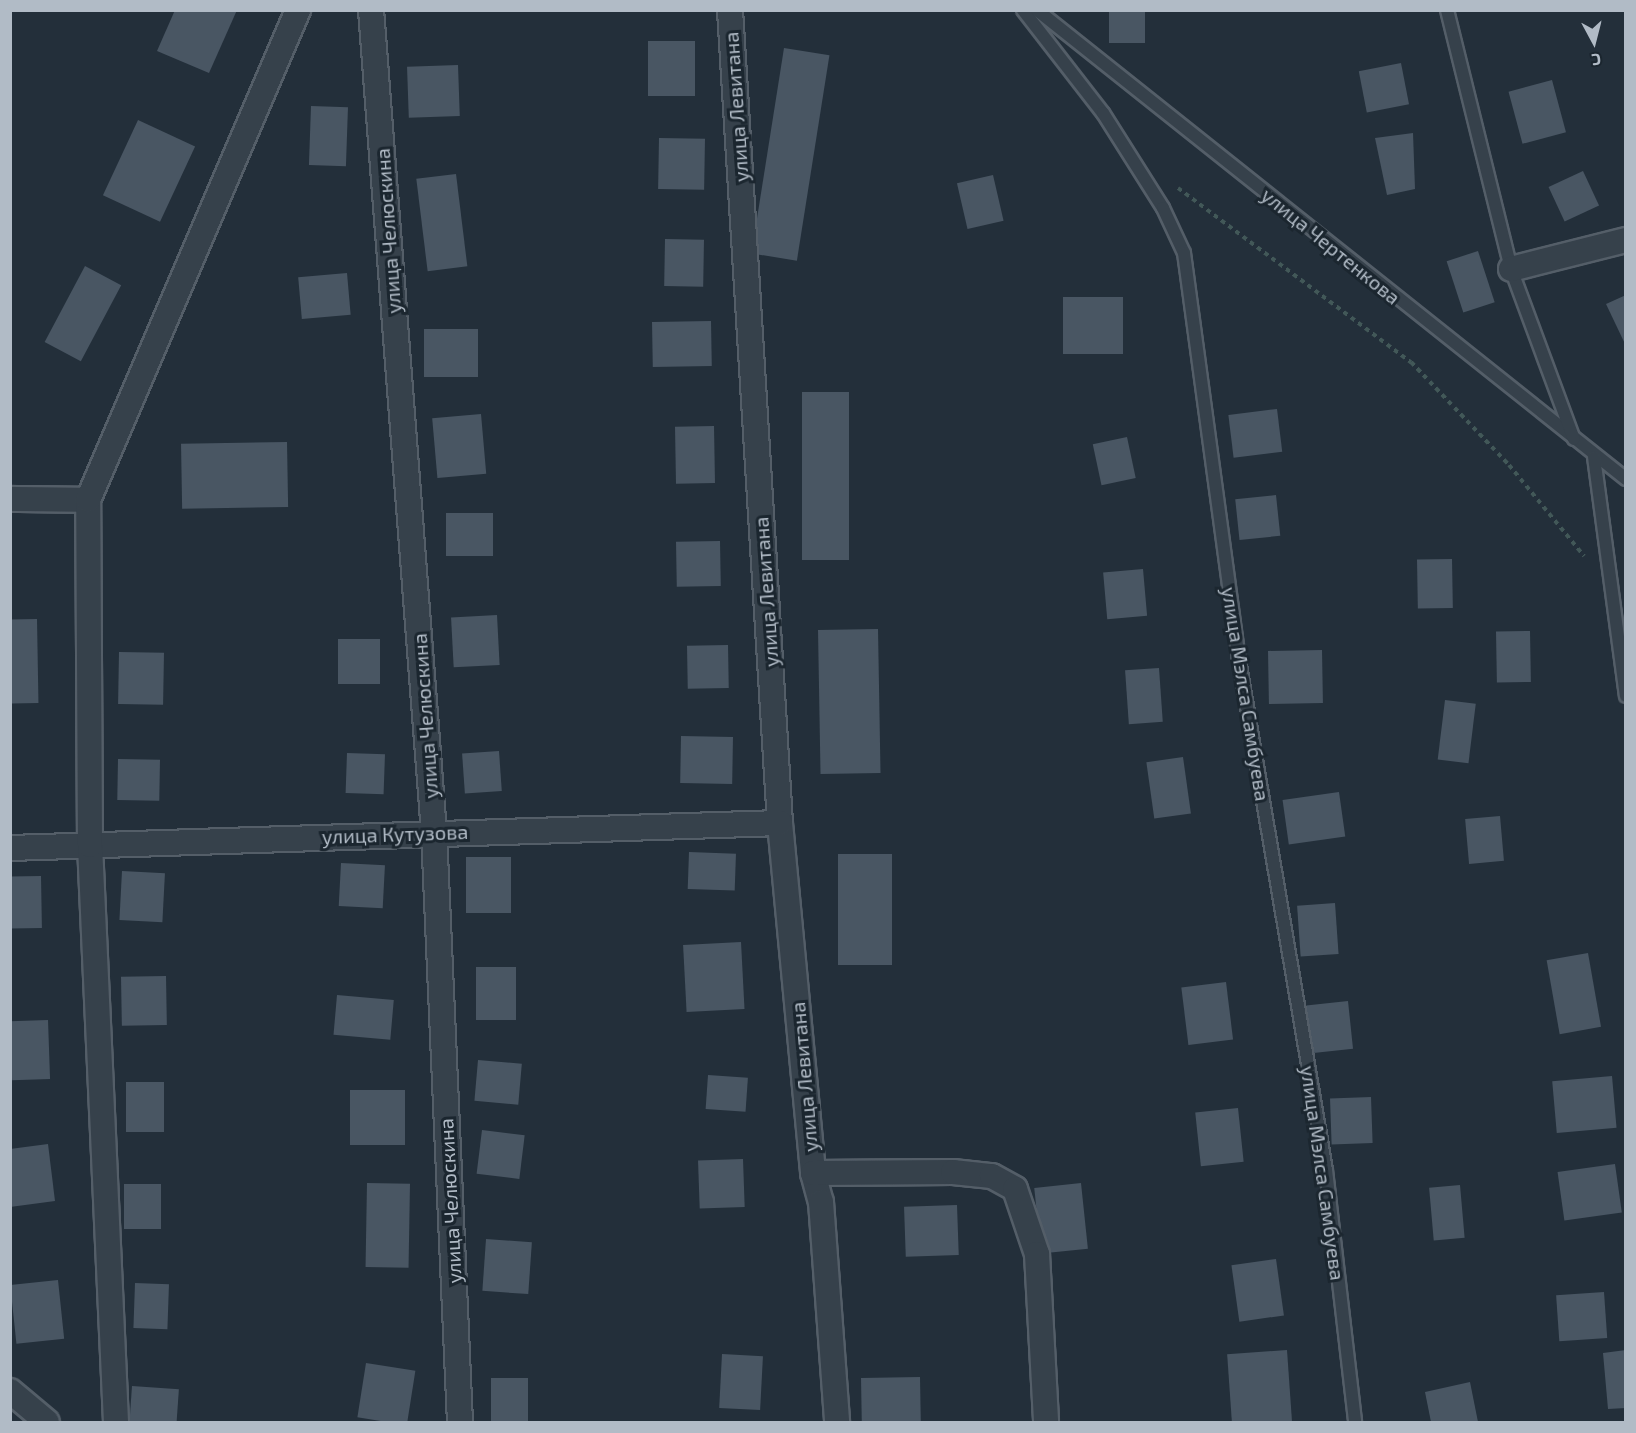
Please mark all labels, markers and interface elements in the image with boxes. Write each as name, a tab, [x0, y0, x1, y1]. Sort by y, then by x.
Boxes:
north arrow	[1564, 12, 1624, 72]
street label: улица Левитана	[719, 31, 753, 183]
text: С	[1590, 50, 1602, 70]
street label: улица Челюскина	[370, 147, 406, 315]
street label: улица Чертенкова	[1257, 183, 1405, 309]
street label: улица Левитана	[749, 516, 783, 668]
street label: улица Мэлса Самбуева	[1217, 585, 1275, 803]
street label: улица Челюскина	[407, 632, 443, 800]
street label: улица Кутузова	[321, 819, 469, 849]
street label: улица Левитана	[785, 1001, 823, 1153]
street label: улица Мэлса Самбуева	[1296, 1064, 1350, 1282]
street label: улица Челюскина	[434, 1118, 466, 1284]

